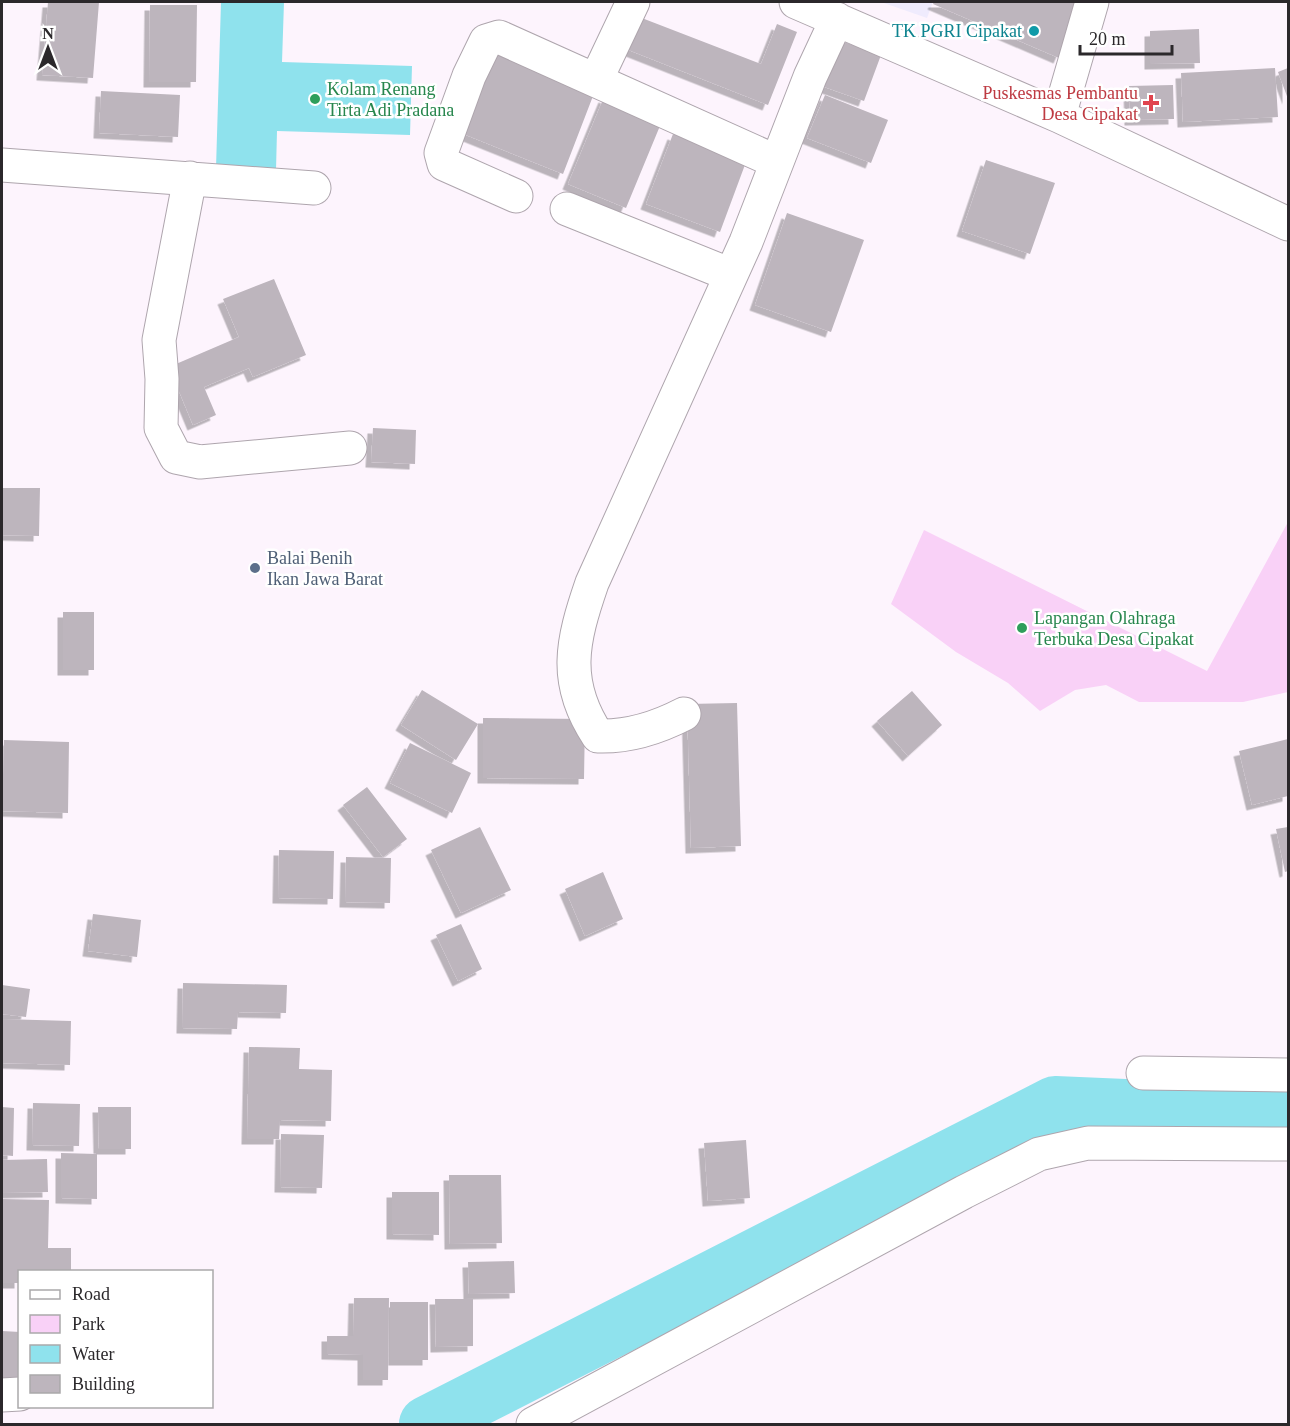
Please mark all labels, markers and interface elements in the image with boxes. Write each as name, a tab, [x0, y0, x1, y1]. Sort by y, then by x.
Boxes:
north arrow	[18, 18, 78, 78]
scale bar	[1080, 18, 1172, 56]
place label: TK PGRI Cipakat	[892, 21, 1022, 41]
marker: TK PGRI Cipakat	[1027, 24, 1041, 38]
text: N	[42, 25, 54, 42]
text: 20 m	[1089, 29, 1126, 49]
place label: Kolam Renang Tirta Adi Pradana	[327, 79, 454, 120]
place label: Puskesmas Pembantu Desa Cipakat	[983, 83, 1138, 124]
marker: Kolam Renang Tirta Adi Pradana	[308, 92, 322, 106]
marker: Puskesmas Pembantu Desa Cipakat	[1142, 94, 1160, 112]
place label: Balai Benih Ikan Jawa Barat	[267, 548, 383, 589]
marker: Balai Benih Ikan Jawa Barat	[248, 561, 262, 575]
place label: Lapangan Olahraga Terbuka Desa Cipakat	[1034, 608, 1194, 649]
marker: Lapangan Olahraga Terbuka Desa Cipakat	[1015, 621, 1029, 635]
legend	[18, 1270, 213, 1408]
text: Road	[72, 1284, 110, 1304]
text: Park	[72, 1314, 105, 1334]
text: Water	[72, 1344, 115, 1364]
text: Building	[72, 1374, 135, 1394]

